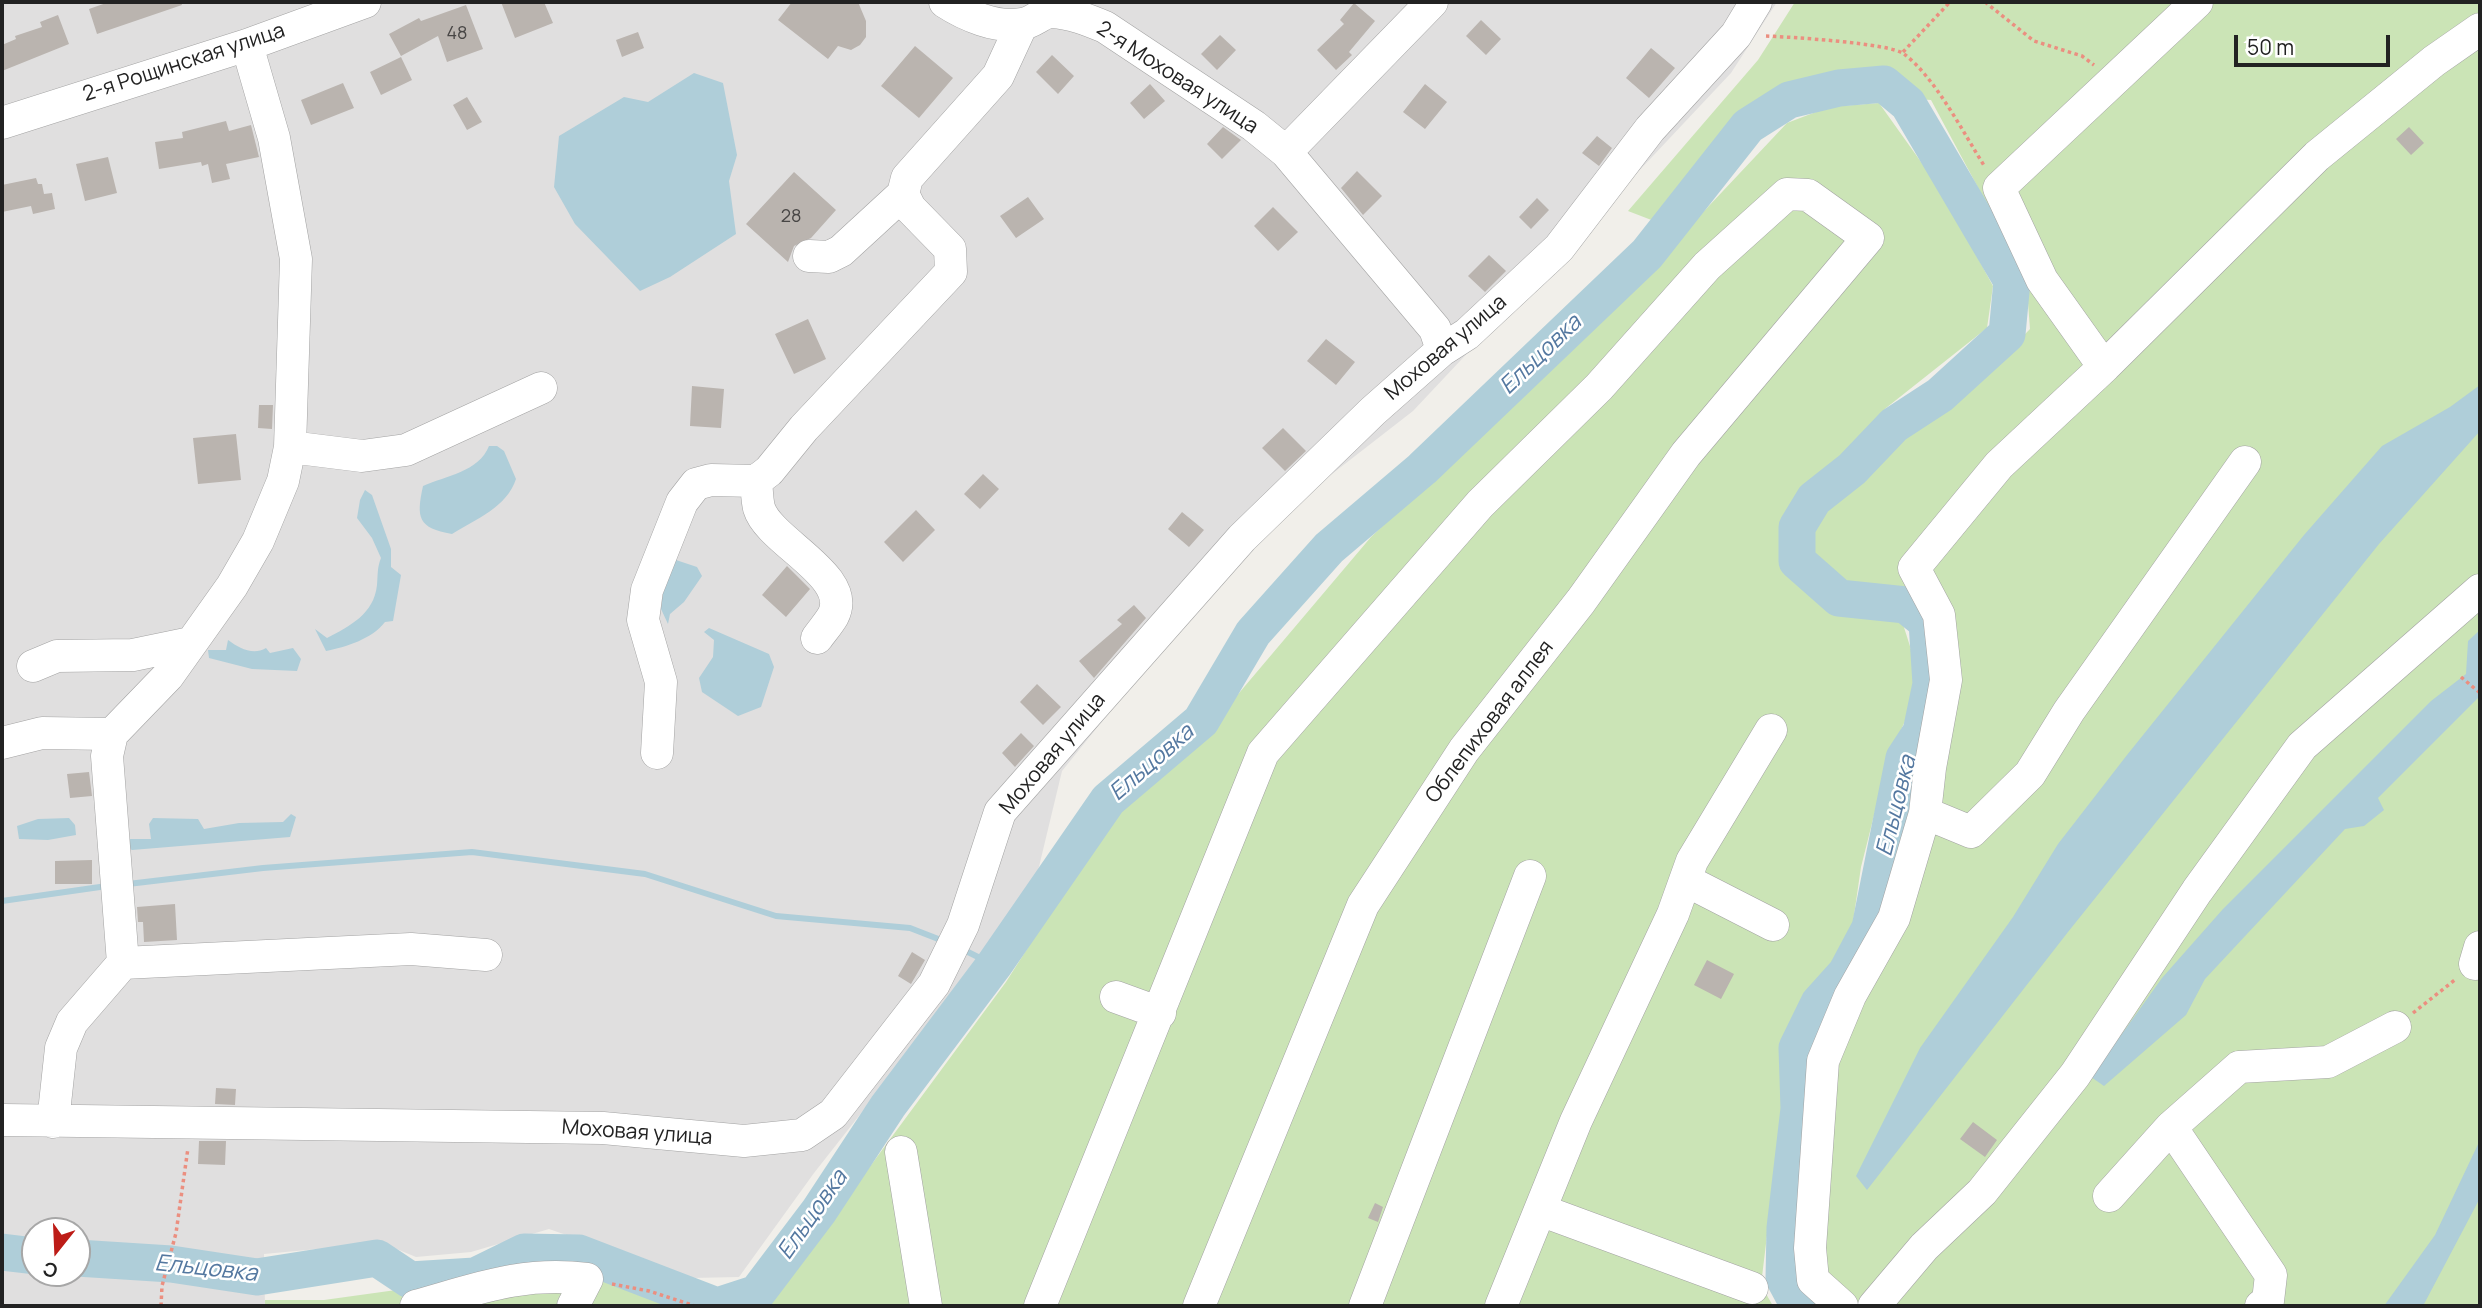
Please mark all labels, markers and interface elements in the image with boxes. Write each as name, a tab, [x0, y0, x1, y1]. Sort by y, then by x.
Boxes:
street label: 2-я Моховая улица	[1091, 16, 1263, 140]
street label: 2-я Рощинская улица	[80, 18, 288, 108]
scale bar	[2237, 21, 2393, 65]
house number: 48	[446, 23, 468, 45]
text: 50 m	[2247, 33, 2294, 61]
house number: 28	[781, 206, 801, 228]
street label: Моховая улица	[1380, 290, 1512, 406]
water label: Ельцовка	[1495, 309, 1587, 401]
street label: Облепиховая аллея	[1421, 636, 1559, 808]
street label: Моховая улица	[995, 688, 1111, 820]
water label: Ельцовка	[1104, 719, 1200, 807]
water label: Ельцовка	[1871, 753, 1923, 859]
street label: Моховая улица	[561, 1115, 713, 1151]
water label: Ельцовка	[772, 1165, 854, 1265]
north arrow	[21, 1217, 91, 1287]
water label: Ельцовка	[154, 1250, 258, 1288]
text: С	[39, 1256, 61, 1285]

